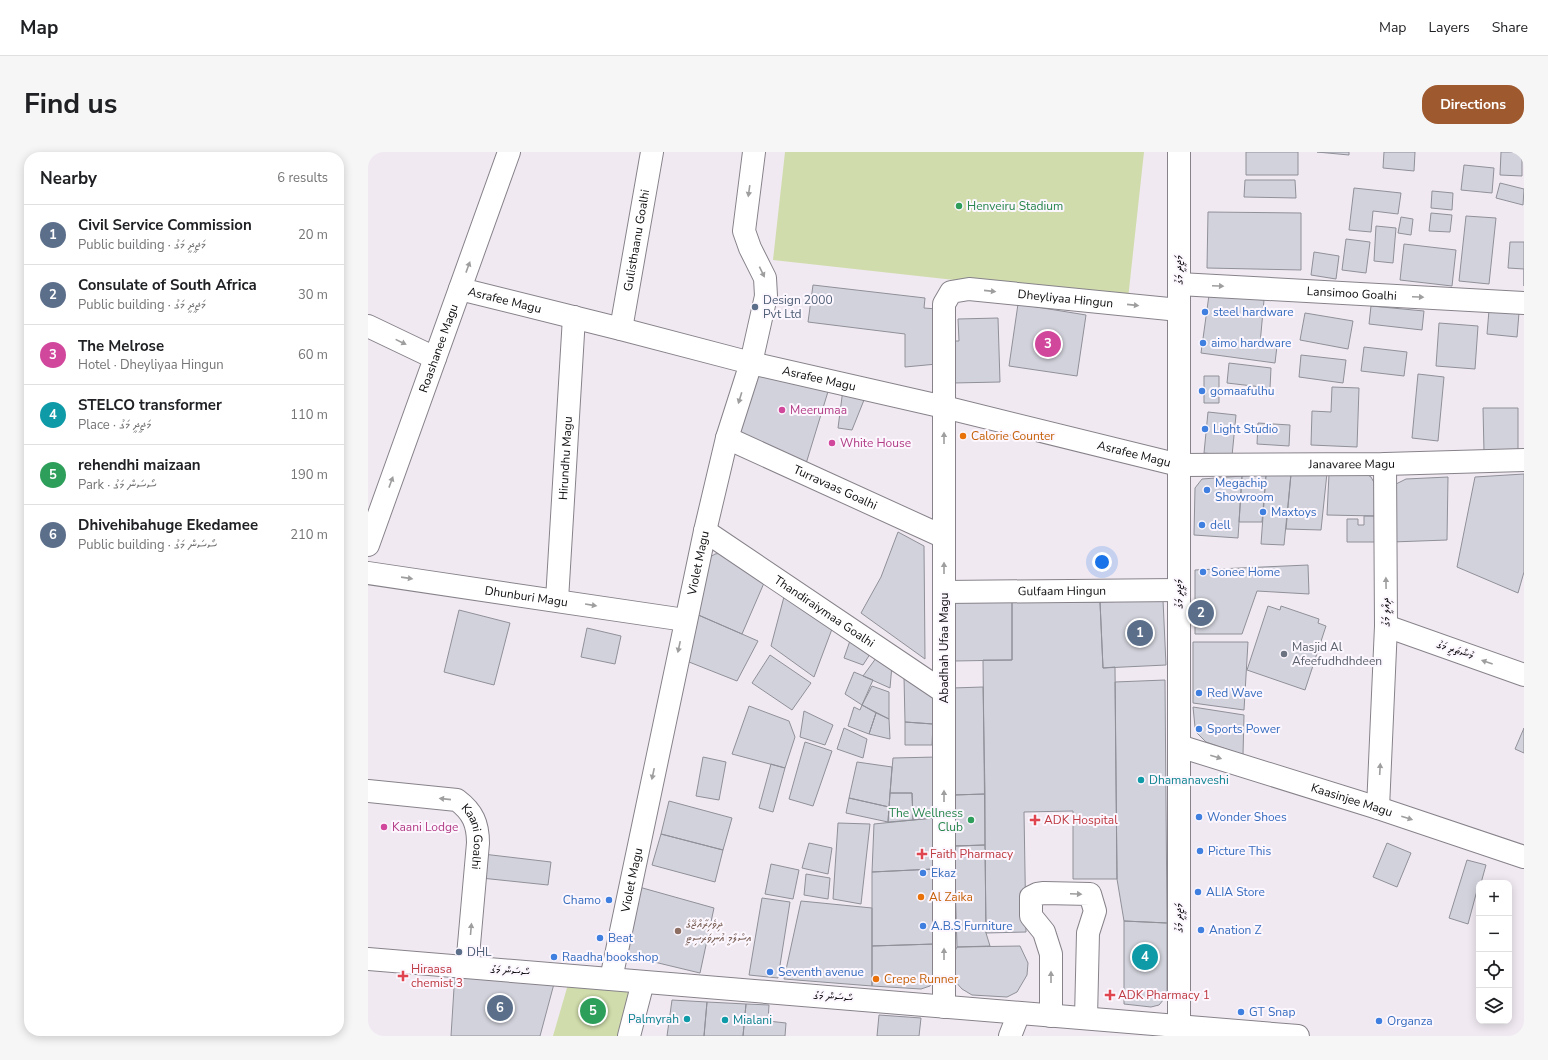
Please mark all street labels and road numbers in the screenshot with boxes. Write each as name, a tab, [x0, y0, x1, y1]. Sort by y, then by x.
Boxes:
street label: Gulisthaanu Goalhi	[620, 188, 653, 292]
street label: މަޖީދީ މަގު	[1171, 255, 1187, 286]
street label: Asrafee Magu	[466, 283, 543, 317]
street label: Lansimoo Goalhi	[1306, 283, 1397, 304]
street label: Dheyliyaa Hingun	[1017, 286, 1114, 311]
street label: Roashanee Magu	[415, 302, 462, 395]
street label: Asrafee Magu	[781, 362, 857, 395]
street label: Hirundhu Magu	[555, 416, 576, 501]
street label: Asrafee Magu	[1096, 437, 1173, 471]
street label: Janavaree Magu	[1308, 456, 1395, 472]
street label: Turravaas Goalhi	[791, 461, 880, 513]
street label: Violet Magu	[684, 529, 713, 598]
street label: Thandiraiymaa Goalhi	[771, 572, 878, 651]
street label: މަޖީދީ މަގު	[1171, 579, 1187, 610]
street label: Dhunburi Magu	[484, 582, 569, 611]
street label: Gulfaam Hingun	[1018, 583, 1106, 599]
street label: Abadhah Ufaa Magu	[936, 592, 952, 704]
street label: ދިއްލީ މަގު	[1378, 598, 1394, 627]
street label: މުޝްތަރީ މަގު	[1434, 636, 1476, 664]
street label: Kaasinjee Magu	[1309, 780, 1395, 820]
street label: Kaani Goalhi	[458, 800, 486, 870]
street label: Violet Magu	[617, 847, 646, 915]
street label: މަޖީދީ މަގު	[1171, 903, 1187, 934]
street label: ސޯސަން މަގު	[489, 961, 531, 981]
street label: ސޯސަން މަގު	[812, 987, 854, 1007]

